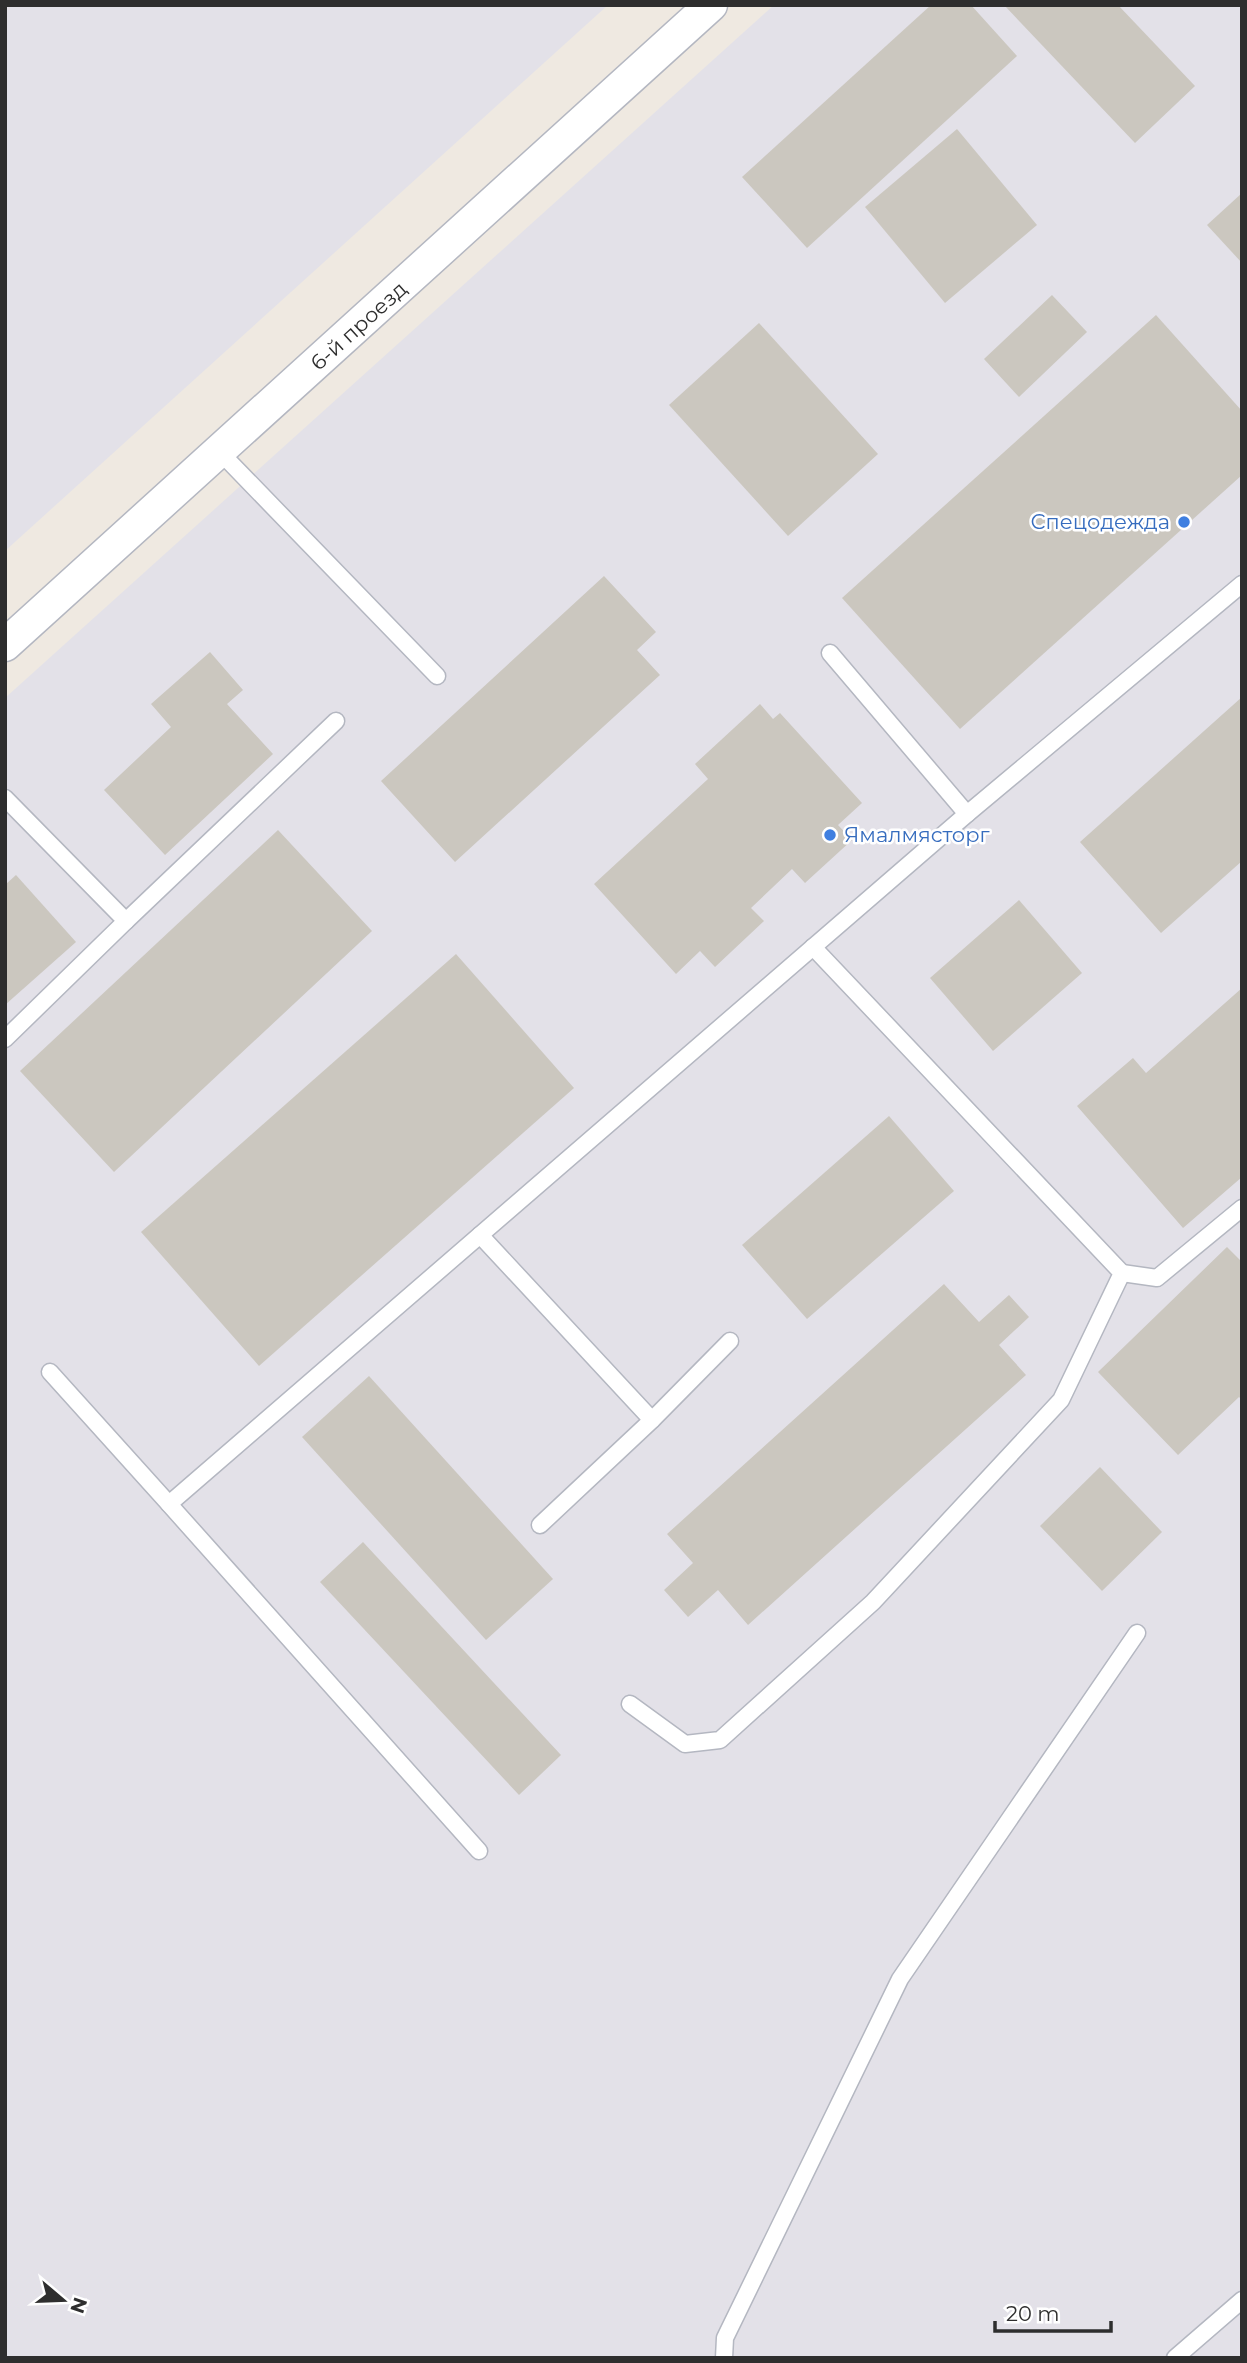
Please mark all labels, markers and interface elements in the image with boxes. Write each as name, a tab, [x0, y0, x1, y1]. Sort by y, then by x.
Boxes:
street label: 6-й проезд	[305, 276, 412, 375]
place label: Спецодежда	[1031, 509, 1170, 534]
marker: Спецодежда	[1176, 514, 1192, 530]
place label: Ямалмясторг	[844, 822, 990, 847]
marker: Ямалмясторг	[822, 827, 838, 843]
north arrow	[28, 2265, 98, 2335]
scale bar	[995, 2290, 1110, 2334]
text: N	[65, 2294, 92, 2316]
text: 20 m	[1006, 2301, 1060, 2326]

